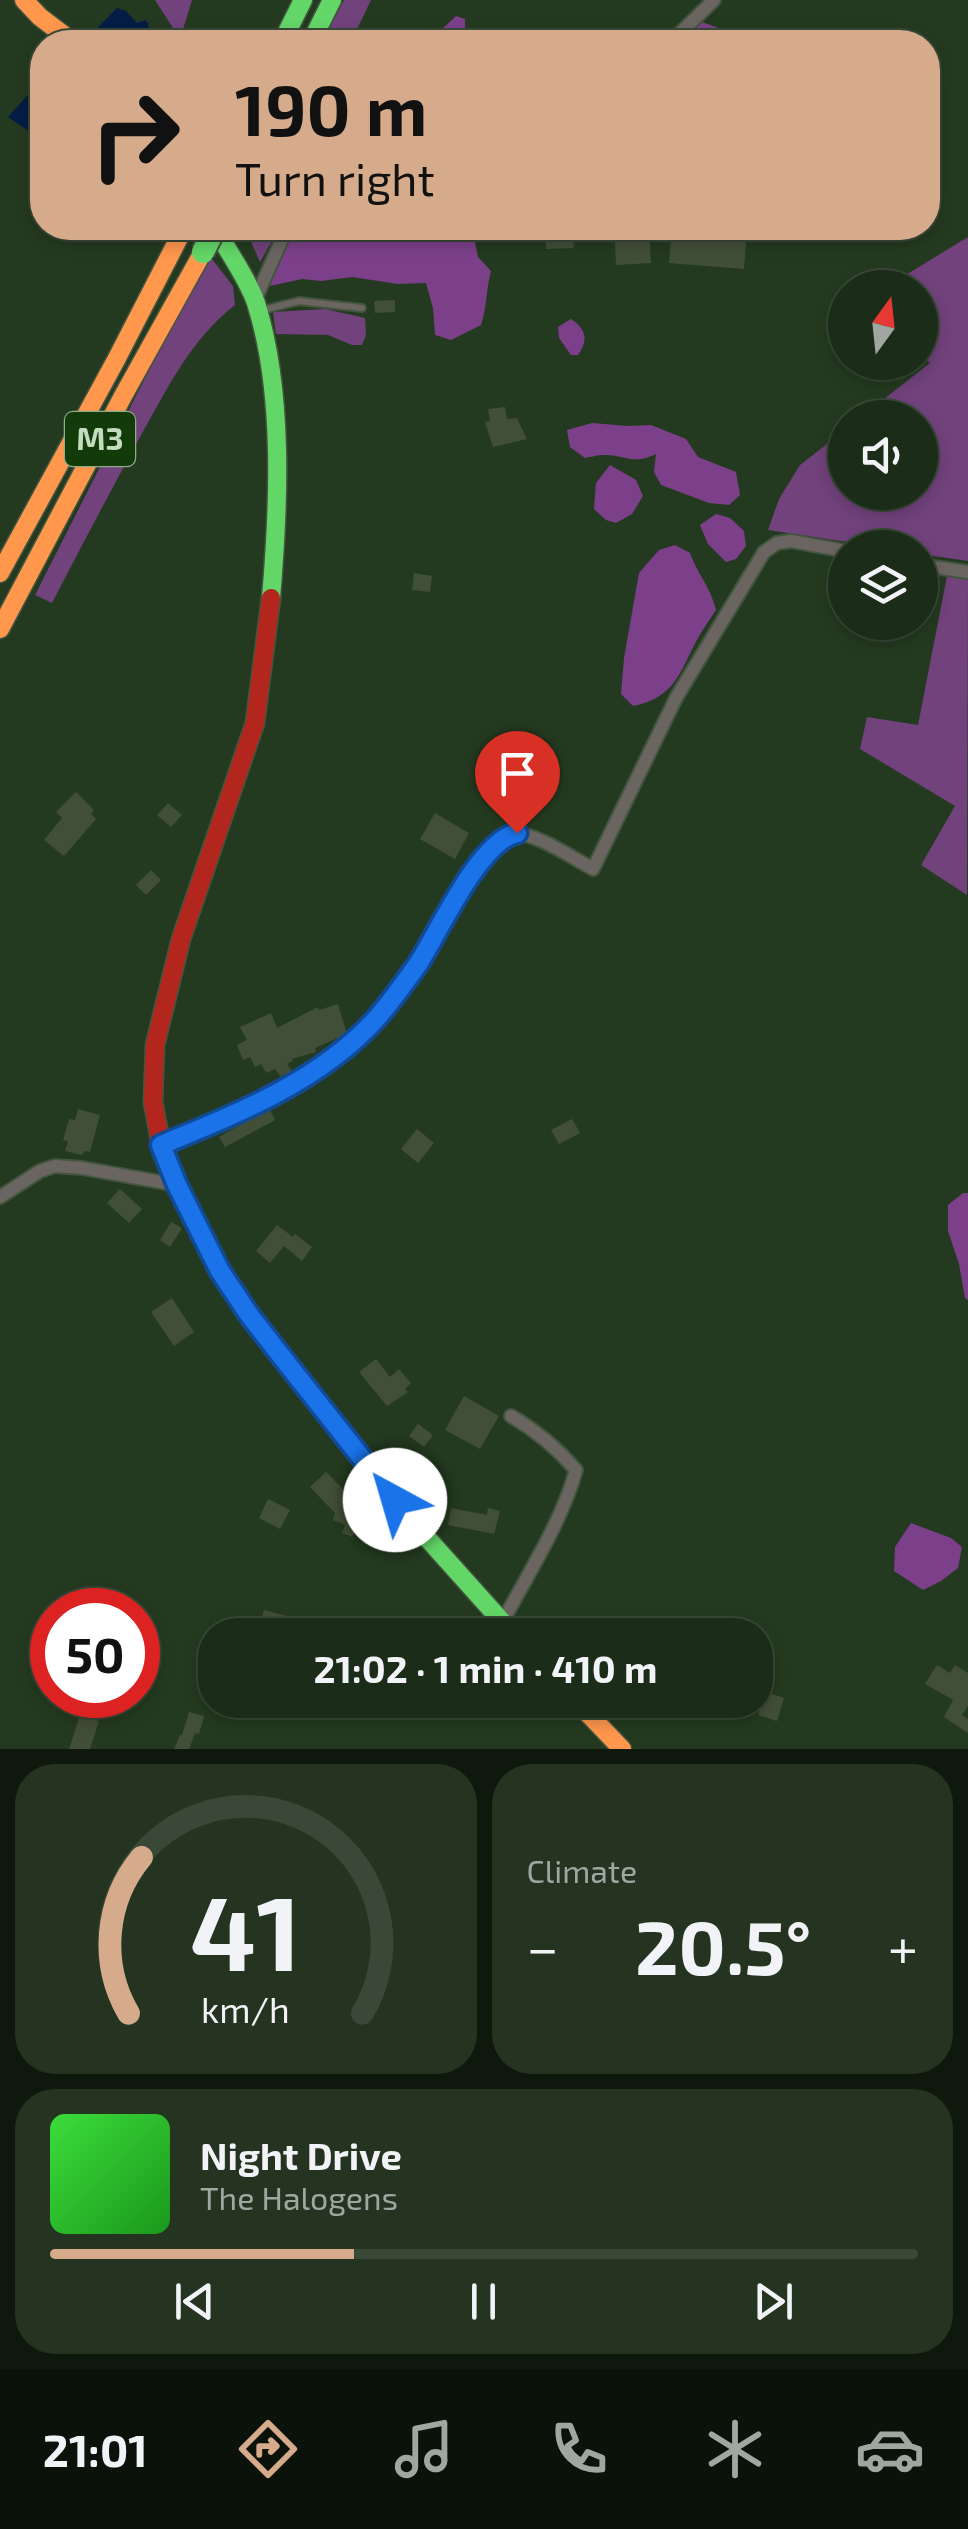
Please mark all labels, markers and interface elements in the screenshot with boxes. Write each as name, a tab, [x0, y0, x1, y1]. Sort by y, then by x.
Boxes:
text: 190 m	[235, 66, 428, 150]
icon: right	[70, 70, 200, 200]
text: Turn right	[235, 151, 435, 205]
north arrow	[828, 270, 938, 380]
map controls	[828, 270, 938, 640]
button: sound	[828, 400, 938, 510]
road number: M3	[65, 412, 135, 466]
button: layers	[828, 530, 938, 640]
pin	[475, 731, 560, 834]
icon: arrive	[490, 746, 545, 801]
position arrow	[343, 1448, 447, 1552]
speed limit sign: 50	[30, 1588, 160, 1718]
text: 21:02 · 1 min · 410 m	[314, 1645, 657, 1691]
text: Climate	[527, 1851, 637, 1889]
text: 41	[190, 1867, 301, 1992]
text: 20.5°	[635, 1900, 811, 1990]
text: −	[527, 1913, 559, 1979]
text: +	[888, 1913, 918, 1979]
text: km/h	[201, 1987, 290, 2030]
text: Night Drive	[200, 2132, 402, 2178]
text: The Halogens	[200, 2178, 398, 2216]
icon: previous	[167, 2274, 222, 2329]
icon: pause	[456, 2274, 511, 2329]
icon: next	[746, 2274, 801, 2329]
icon: directions	[233, 2414, 303, 2484]
icon: music	[389, 2414, 459, 2484]
icon: phone	[544, 2414, 614, 2484]
icon: climate	[700, 2414, 770, 2484]
icon: car	[855, 2414, 925, 2484]
text: 21:01	[43, 2422, 148, 2476]

